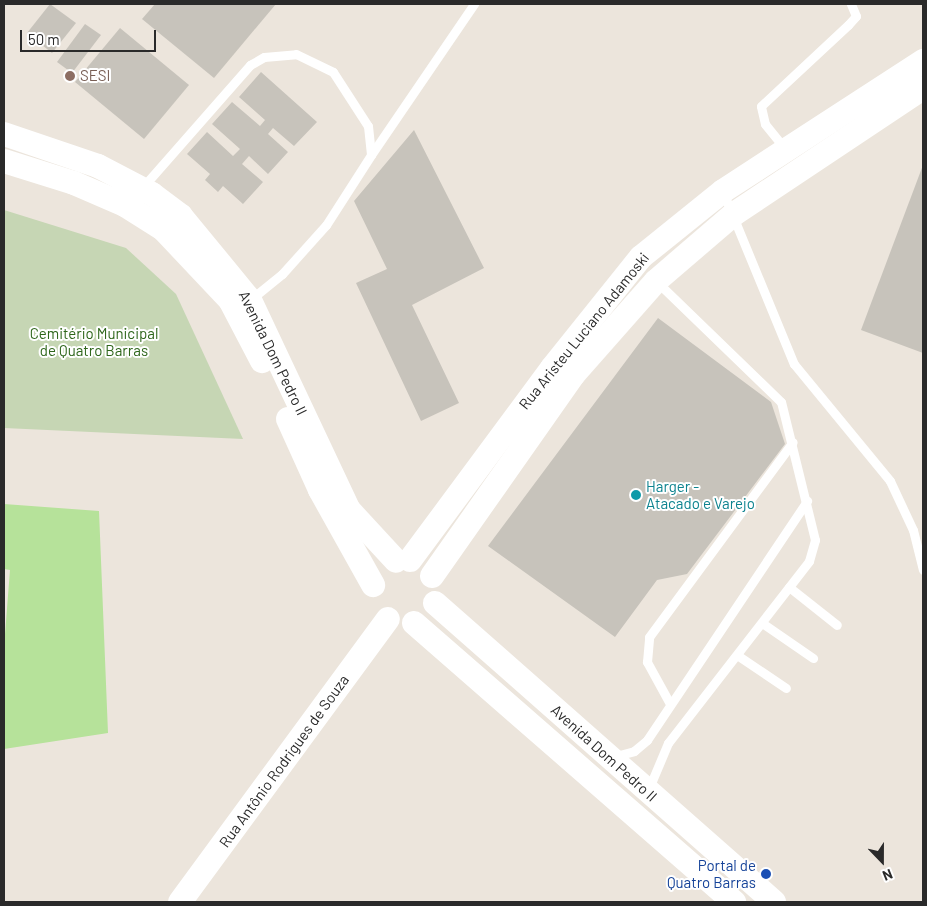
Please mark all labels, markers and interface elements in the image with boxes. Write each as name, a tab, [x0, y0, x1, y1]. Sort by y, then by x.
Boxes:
scale bar	[22, 20, 159, 52]
text: 50 m	[28, 30, 60, 48]
place label: SESI	[80, 67, 110, 85]
marker: SESI	[64, 70, 76, 82]
street label: Rua Aristeu Luciano Adamoski	[515, 249, 653, 413]
street label: Avenida Dom Pedro II	[235, 288, 311, 418]
park label: Cemitério Municipal de Quatro Barras	[30, 324, 158, 359]
place label: Harger - Atacado e Varejo	[646, 477, 755, 512]
marker: Harger - Atacado e Varejo	[630, 489, 642, 501]
street label: Rua Antônio Rodrigues de Souza	[215, 671, 353, 851]
street label: Avenida Dom Pedro II	[547, 701, 661, 805]
north arrow	[857, 836, 907, 886]
place label: Portal de Quatro Barras	[667, 856, 756, 891]
text: N	[880, 866, 895, 885]
marker: Portal de Quatro Barras	[760, 868, 772, 880]

